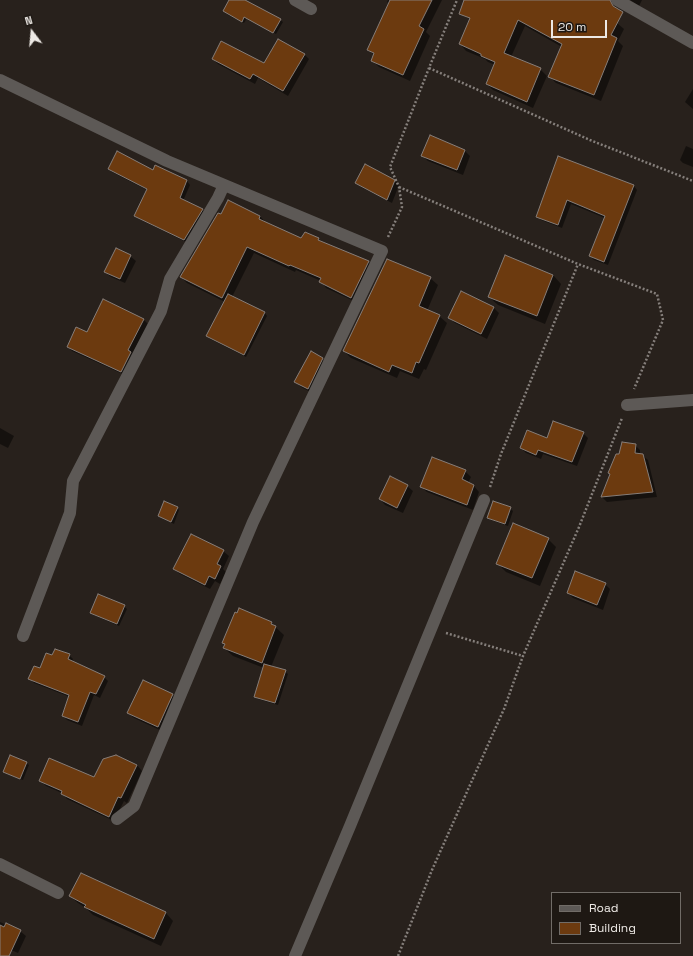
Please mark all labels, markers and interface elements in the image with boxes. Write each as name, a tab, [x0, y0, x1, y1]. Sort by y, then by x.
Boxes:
north arrow	[12, 12, 52, 52]
scale bar	[553, 12, 609, 38]
text: N	[23, 13, 34, 28]
text: 20 m	[558, 19, 586, 35]
legend	[551, 892, 681, 944]
text: Road	[589, 900, 618, 916]
text: Building	[589, 920, 636, 936]

